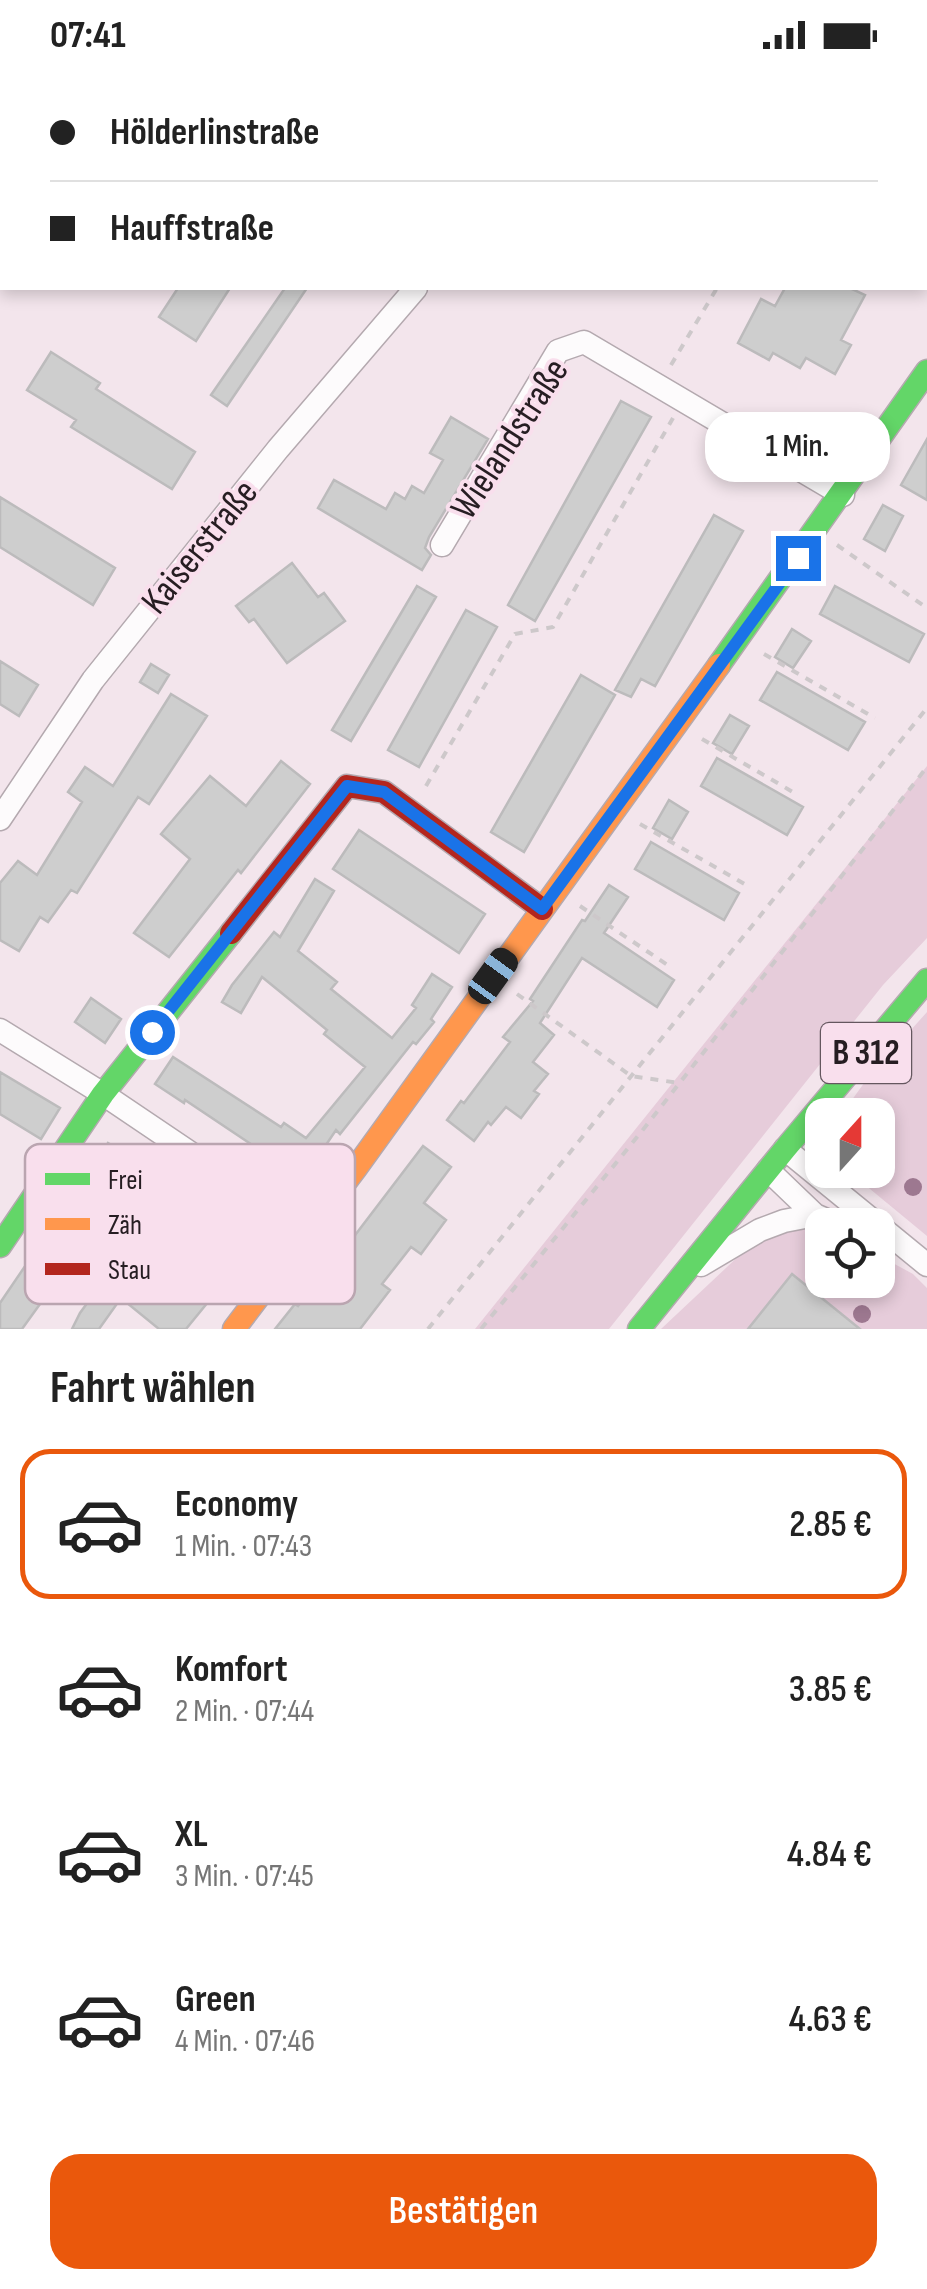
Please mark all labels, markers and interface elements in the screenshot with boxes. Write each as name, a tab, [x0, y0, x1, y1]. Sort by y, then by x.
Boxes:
text: 07:41	[50, 13, 126, 58]
text: Hölderlinstraße	[110, 110, 320, 155]
text: Hauffstraße	[110, 206, 274, 251]
street label: Wielandstraße	[441, 350, 579, 528]
callout: 1 Min.	[706, 413, 890, 483]
text: 1 Min.	[766, 427, 829, 466]
street label: Kaiserstraße	[132, 471, 268, 623]
route end	[776, 536, 821, 581]
car	[463, 943, 523, 1009]
route start	[130, 1010, 175, 1055]
road number: B 312	[821, 1023, 911, 1083]
north arrow	[805, 1098, 895, 1188]
map controls	[805, 1098, 895, 1298]
legend	[25, 1144, 355, 1304]
text: Frei	[108, 1164, 143, 1197]
button: locate	[805, 1208, 895, 1298]
text: Zäh	[108, 1209, 142, 1242]
text: Stau	[108, 1254, 151, 1287]
text: Fahrt wählen	[50, 1361, 256, 1416]
icon: car	[55, 1479, 145, 1569]
text: Economy	[175, 1482, 298, 1527]
text: 2.85 €	[789, 1502, 872, 1547]
text: 1 Min. · 07:43	[175, 1527, 312, 1566]
icon: car	[55, 1644, 145, 1734]
text: Komfort	[175, 1647, 287, 1692]
text: 3.85 €	[789, 1667, 872, 1712]
text: 2 Min. · 07:44	[175, 1692, 314, 1731]
icon: car	[55, 1809, 145, 1899]
text: XL	[175, 1812, 208, 1857]
text: 4.84 €	[787, 1832, 872, 1877]
text: 3 Min. · 07:45	[175, 1857, 314, 1896]
icon: car	[55, 1974, 145, 2064]
text: Green	[175, 1977, 256, 2022]
text: 4.63 €	[789, 1997, 872, 2042]
text: 4 Min. · 07:46	[175, 2022, 315, 2061]
button: Bestätigen	[50, 2154, 877, 2269]

